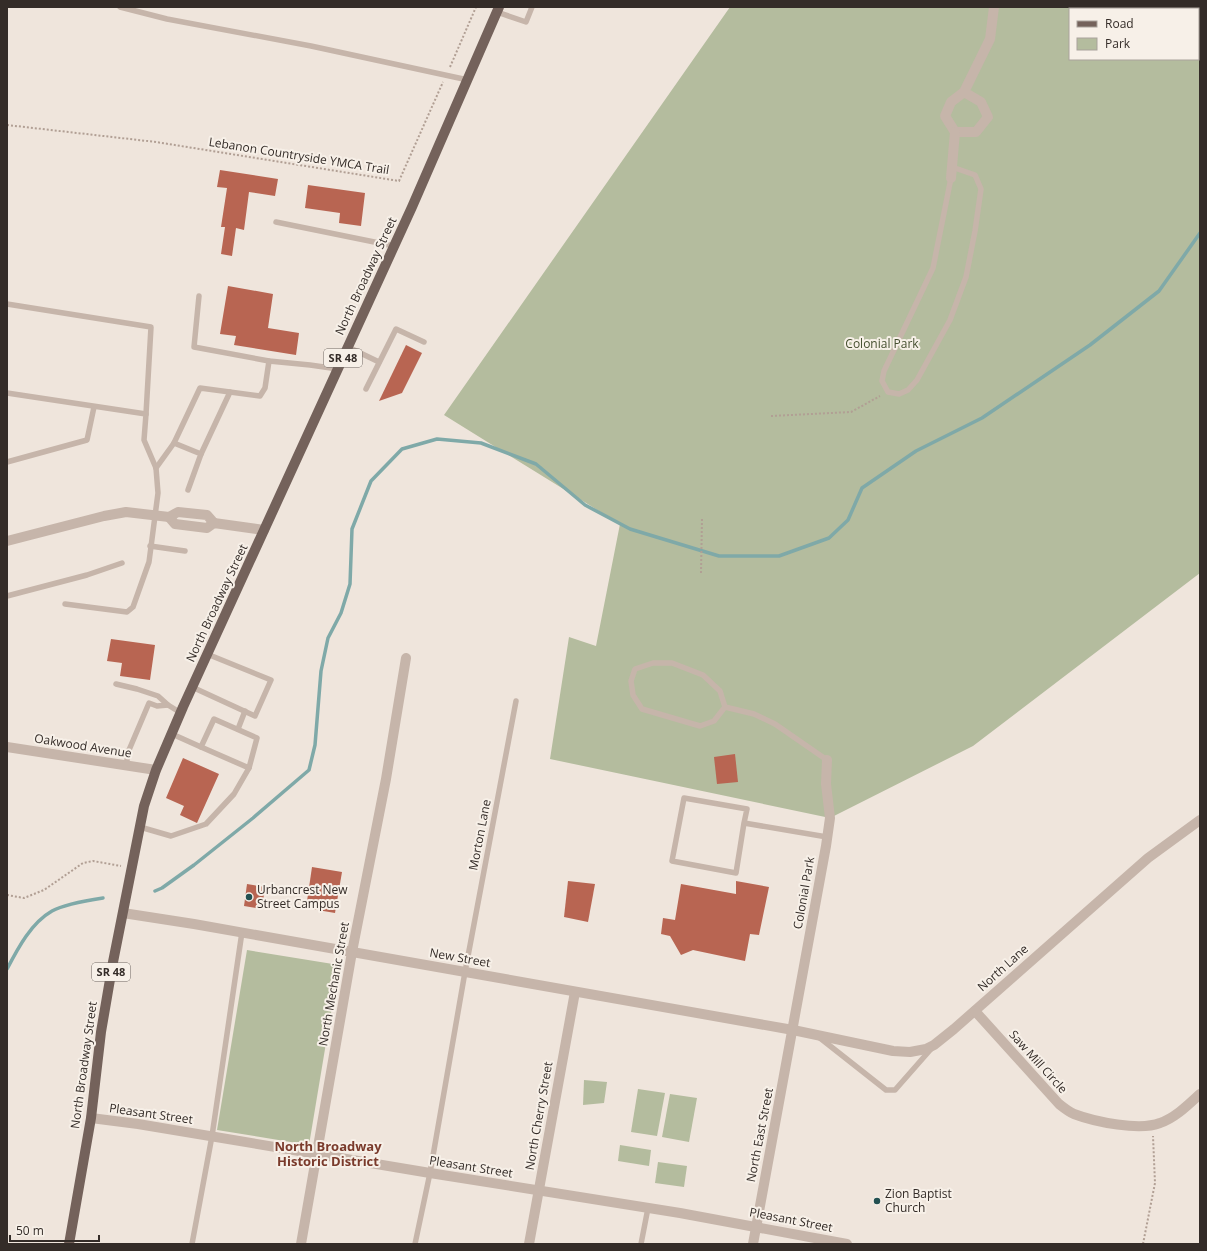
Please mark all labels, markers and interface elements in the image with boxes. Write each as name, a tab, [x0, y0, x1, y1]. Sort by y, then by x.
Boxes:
legend	[1069, 8, 1199, 60]
text: Road	[1105, 15, 1134, 32]
text: Park	[1105, 35, 1131, 52]
street label: Lebanon Countryside YMCA Trail	[208, 133, 391, 178]
street label: North Broadway Street	[331, 214, 400, 338]
park label: Colonial Park	[845, 335, 919, 352]
road number: SR 48	[324, 349, 362, 367]
street label: North Broadway Street	[182, 541, 251, 665]
street label: Oakwood Avenue	[33, 729, 133, 762]
street label: Morton Lane	[464, 798, 495, 872]
street label: Colonial Park	[789, 855, 818, 930]
place label: Urbancrest New Street Campus	[257, 881, 348, 912]
marker: Urbancrest New Street Campus	[244, 892, 254, 902]
street label: North Mechanic Street	[314, 920, 353, 1047]
street label: North Lane	[974, 940, 1032, 995]
street label: New Street	[428, 944, 492, 971]
road number: SR 48	[92, 963, 130, 981]
street label: North Broadway Street	[66, 1000, 101, 1130]
street label: Saw Mill Circle	[1005, 1026, 1072, 1097]
street label: North Cherry Street	[521, 1060, 556, 1172]
street label: North East Street	[742, 1086, 777, 1184]
street label: Pleasant Street	[108, 1099, 194, 1128]
district label: North Broadway Historic District	[274, 1137, 382, 1170]
street label: Pleasant Street	[428, 1152, 514, 1181]
place label: Zion Baptist Church	[885, 1185, 952, 1216]
marker: Zion Baptist Church	[872, 1196, 882, 1206]
street label: Pleasant Street	[748, 1203, 834, 1236]
scale bar	[10, 1217, 99, 1243]
text: 50 m	[16, 1222, 44, 1239]

